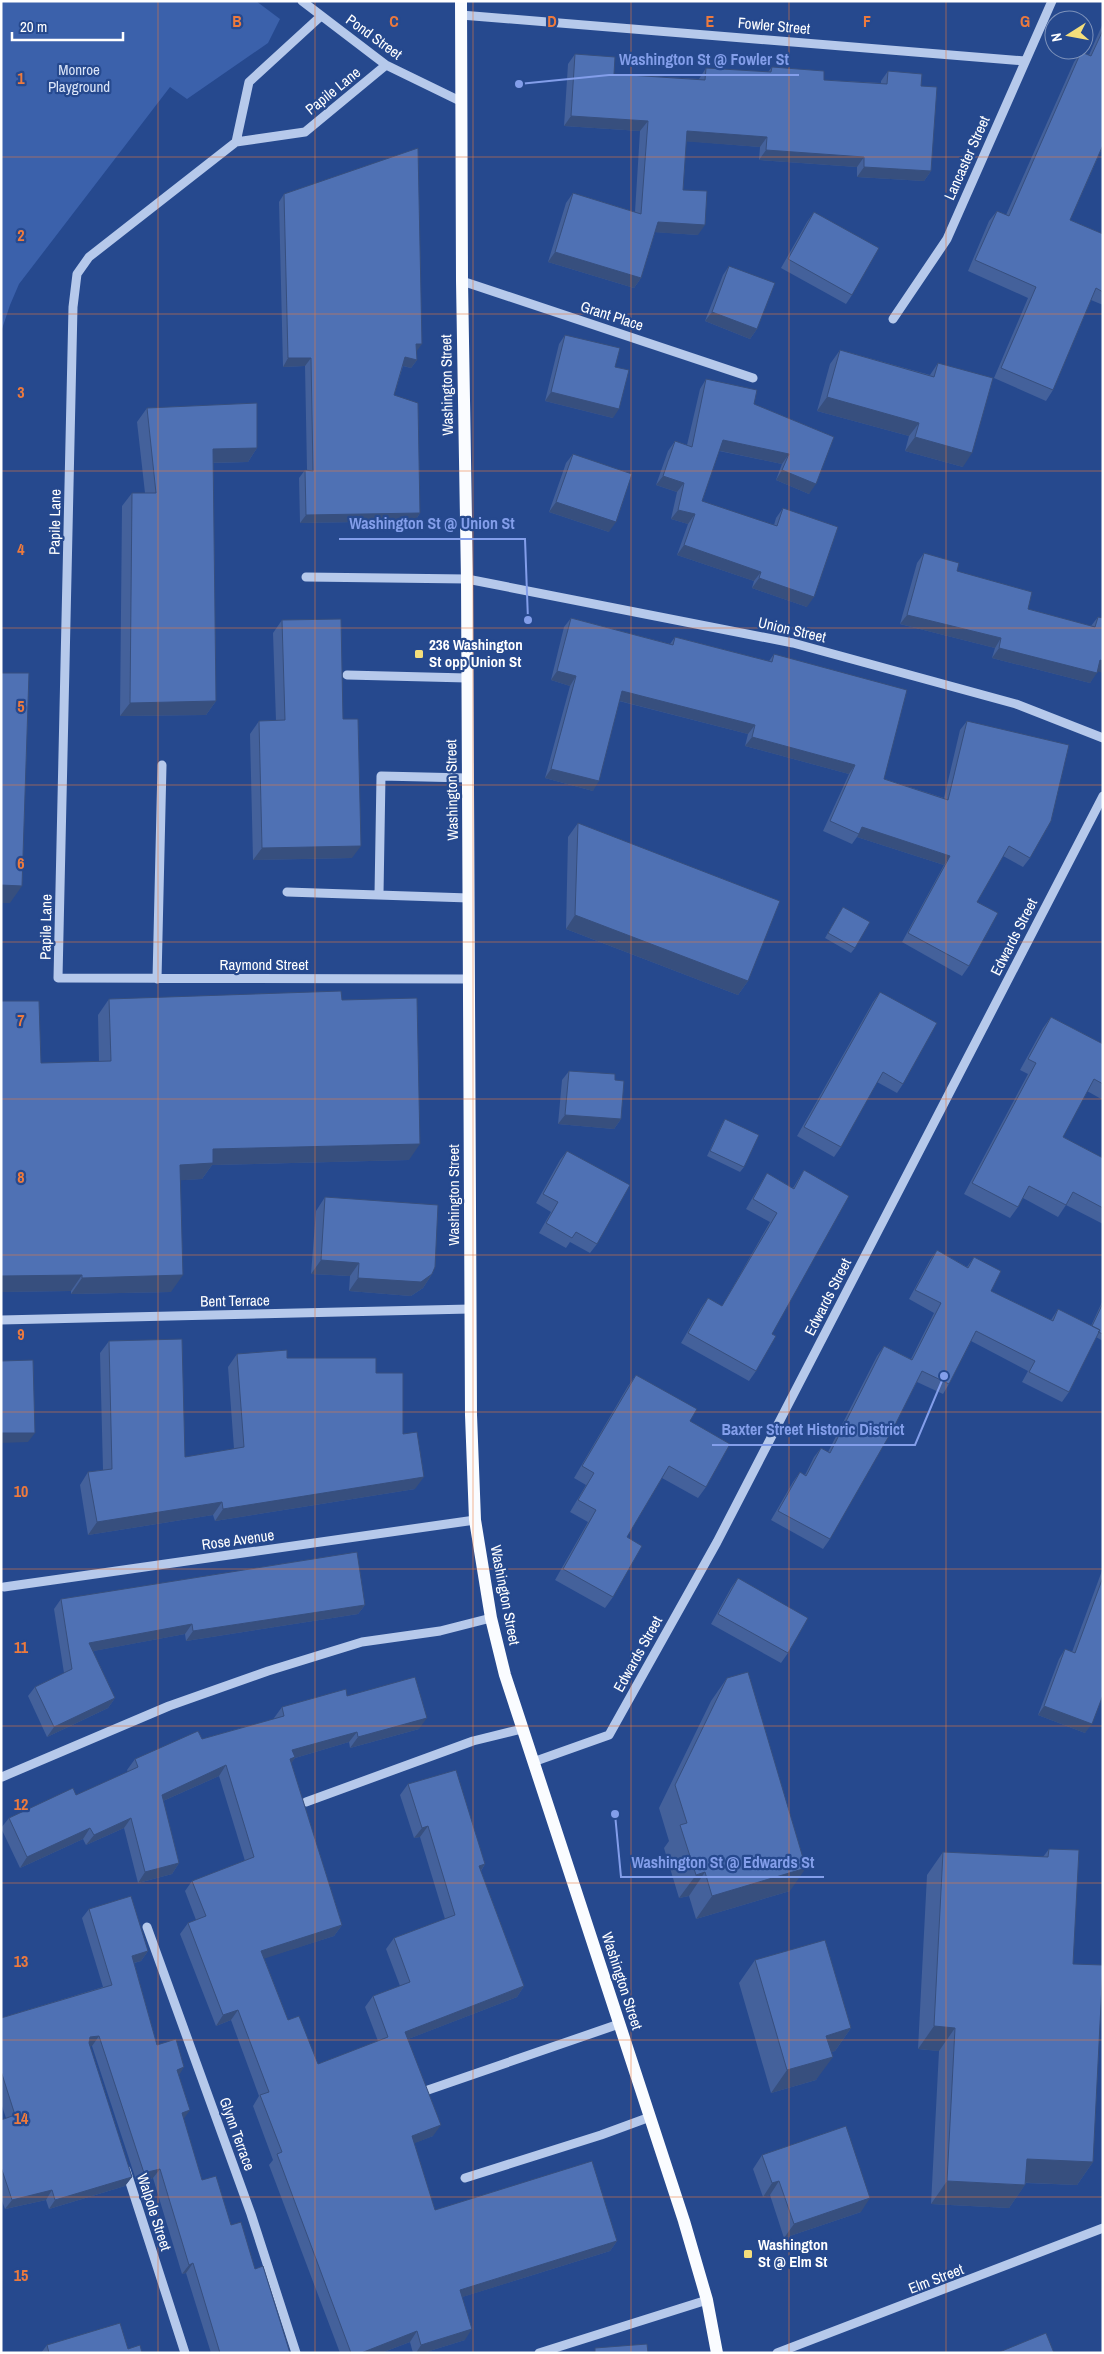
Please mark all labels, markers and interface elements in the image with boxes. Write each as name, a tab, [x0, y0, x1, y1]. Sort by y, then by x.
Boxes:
street label: Pond Street	[342, 9, 407, 65]
scale bar	[12, 10, 124, 42]
text: B	[232, 10, 242, 32]
text: C	[389, 10, 399, 32]
text: D	[547, 10, 557, 32]
text: E	[706, 10, 715, 32]
text: F	[863, 10, 871, 32]
text: G	[1020, 10, 1030, 32]
north arrow	[1044, 10, 1094, 60]
street label: Fowler Street	[737, 12, 812, 39]
text: 20 m	[20, 16, 47, 37]
text: N	[1047, 32, 1066, 43]
callout: Washington St @ Fowler St	[609, 44, 799, 75]
text: Washington St @ Fowler St	[619, 48, 790, 70]
park label: Monroe Playground	[48, 59, 110, 97]
street label: Papile Lane	[301, 62, 365, 119]
text: 1	[17, 67, 25, 89]
street label: Lancaster Street	[939, 112, 995, 203]
text: 2	[17, 224, 25, 246]
street label: Grant Place	[578, 296, 646, 336]
street label: Washington Street	[435, 334, 458, 436]
text: 3	[17, 381, 25, 403]
street label: Papile Lane	[43, 489, 66, 555]
callout: Washington St @ Union St	[339, 508, 525, 539]
text: Washington St @ Union St	[349, 512, 515, 534]
text: 4	[17, 538, 25, 560]
street label: Union Street	[756, 612, 829, 648]
place label: 236 Washington St opp Union St	[429, 634, 523, 672]
marker: 236 Washington St opp Union St	[413, 648, 425, 660]
text: 5	[17, 695, 25, 717]
street label: Washington Street	[440, 739, 463, 841]
text: 6	[17, 852, 25, 874]
street label: Papile Lane	[34, 894, 57, 960]
street label: Edwards Street	[985, 894, 1042, 979]
street label: Raymond Street	[220, 954, 309, 975]
text: 7	[17, 1009, 25, 1031]
street label: Washington Street	[443, 1144, 464, 1246]
text: 8	[17, 1166, 25, 1188]
street label: Edwards Street	[799, 1254, 856, 1339]
street label: Bent Terrace	[200, 1289, 270, 1312]
text: 9	[17, 1323, 25, 1345]
callout: Baxter Street Historic District	[712, 1414, 915, 1445]
text: Baxter Street Historic District	[721, 1418, 905, 1440]
text: 10	[14, 1480, 28, 1502]
street label: Rose Avenue	[200, 1524, 276, 1555]
street label: Washington Street	[486, 1543, 526, 1647]
street label: Edwards Street	[608, 1611, 667, 1696]
text: 11	[14, 1636, 29, 1658]
text: 12	[14, 1793, 28, 1815]
callout: Washington St @ Edwards St	[621, 1846, 824, 1877]
text: Washington St @ Edwards St	[632, 1851, 815, 1873]
street label: Washington Street	[597, 1929, 648, 2033]
text: 13	[14, 1950, 28, 1972]
street label: Glynn Terrace	[215, 2094, 260, 2173]
text: 14	[14, 2107, 29, 2129]
street label: Walpole Street	[132, 2170, 177, 2254]
place label: Washington St @ Elm St	[758, 2234, 828, 2272]
marker: Washington St @ Elm St	[742, 2248, 754, 2260]
street label: Elm Street	[905, 2258, 967, 2299]
text: 15	[14, 2264, 28, 2286]

